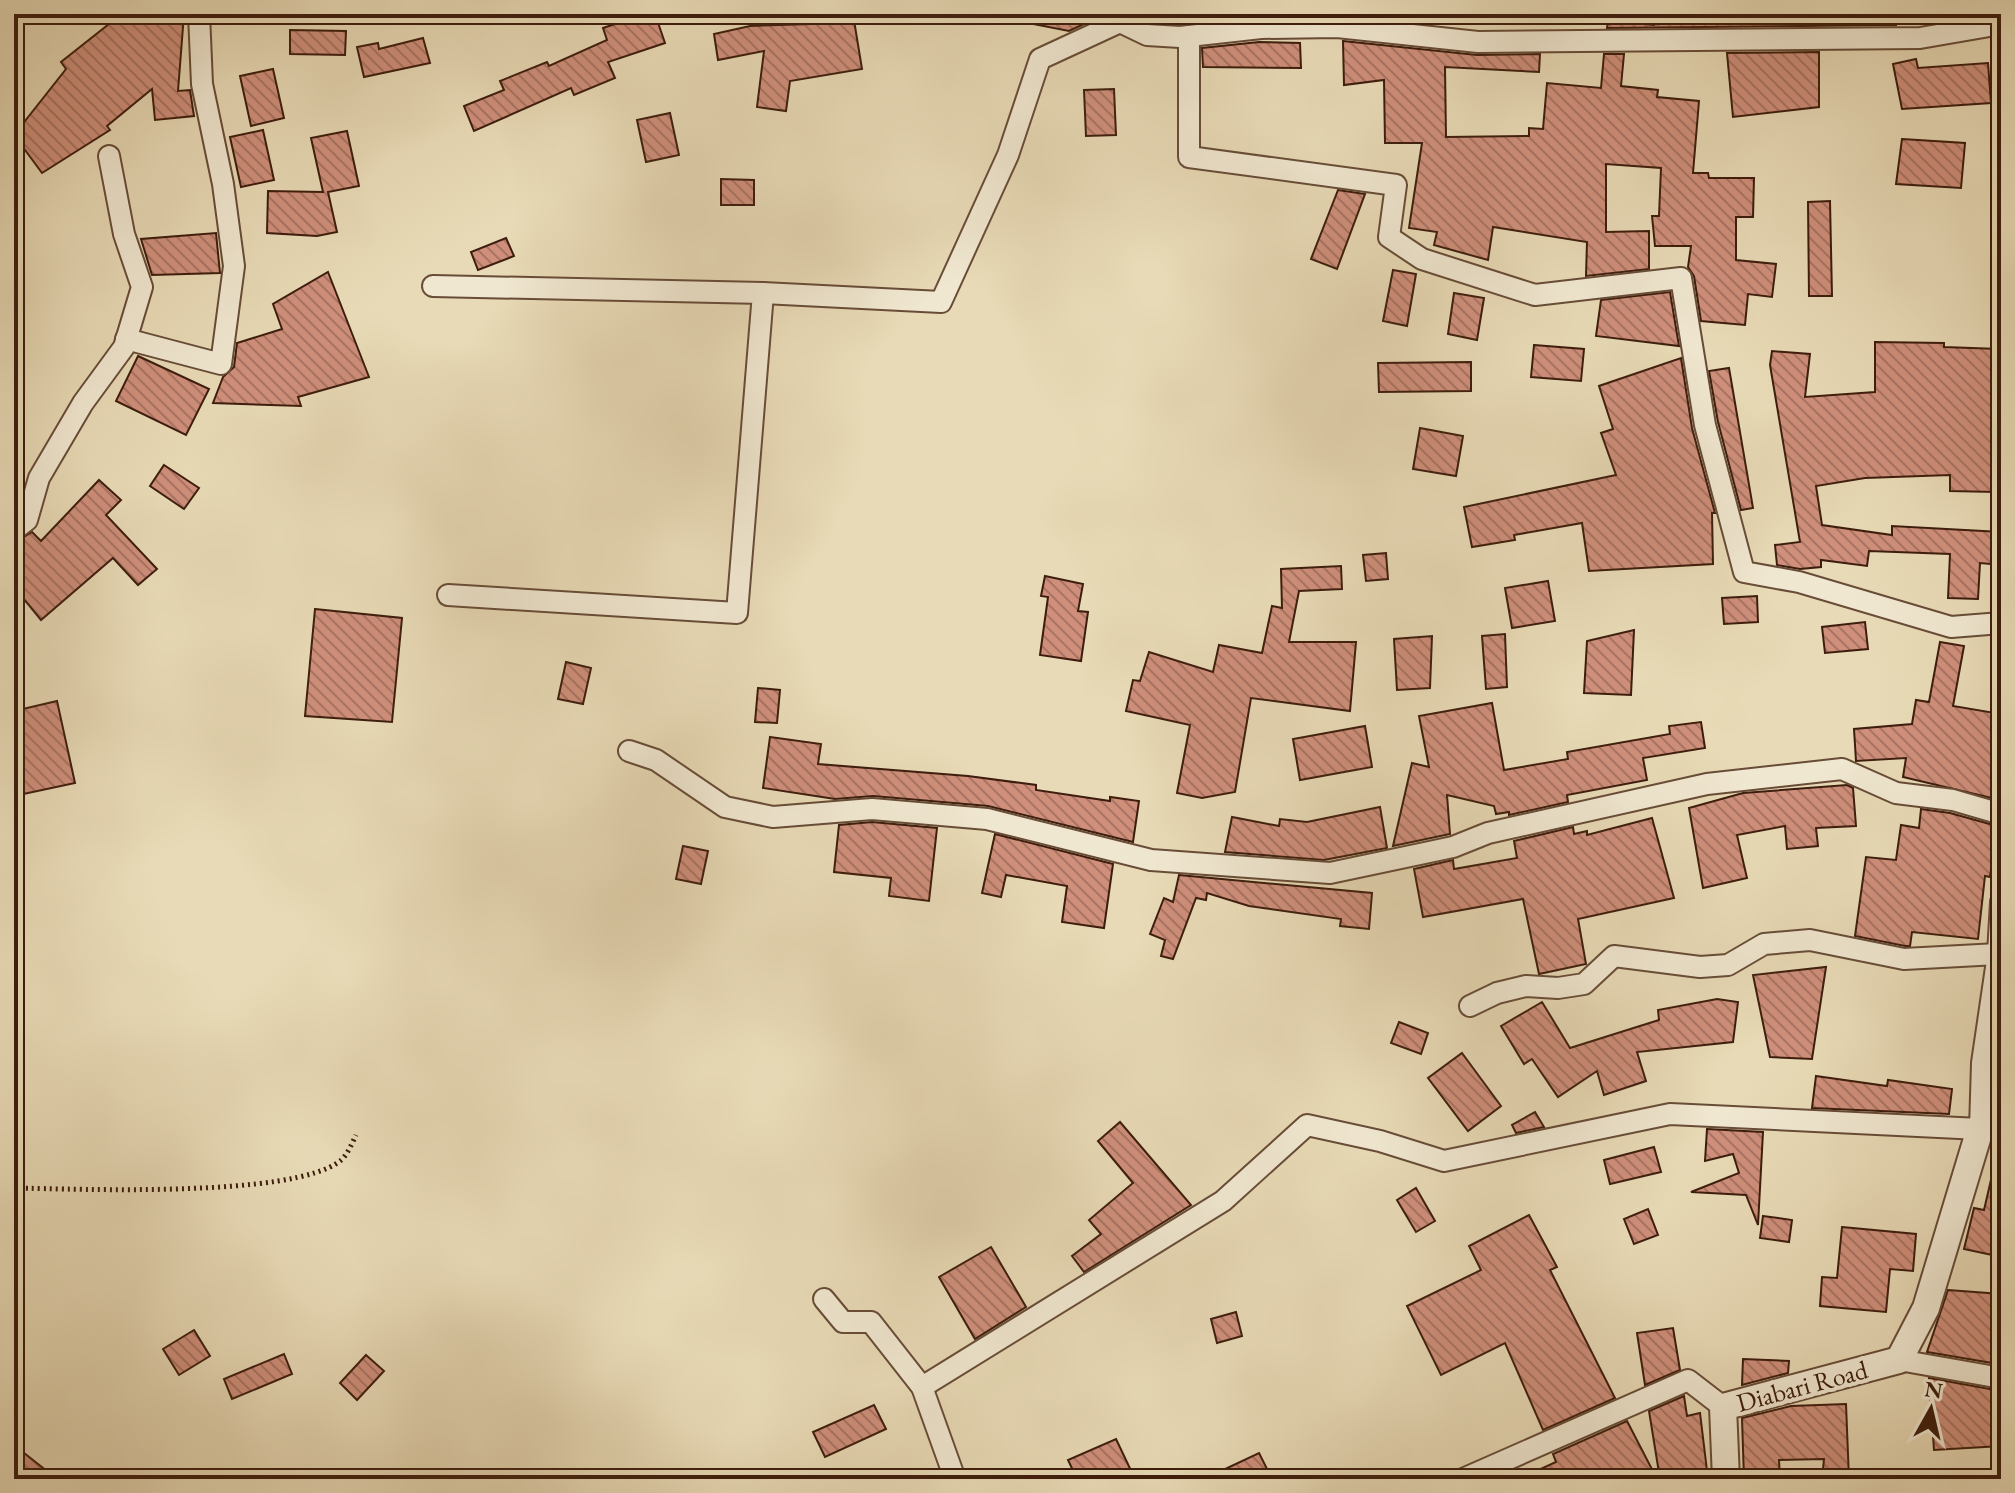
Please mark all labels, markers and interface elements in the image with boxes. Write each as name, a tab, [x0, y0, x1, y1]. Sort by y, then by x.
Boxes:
street label: Diabari Road	[1733, 1352, 1872, 1420]
north arrow	[1891, 1369, 1971, 1449]
text: N	[1923, 1374, 1945, 1405]

